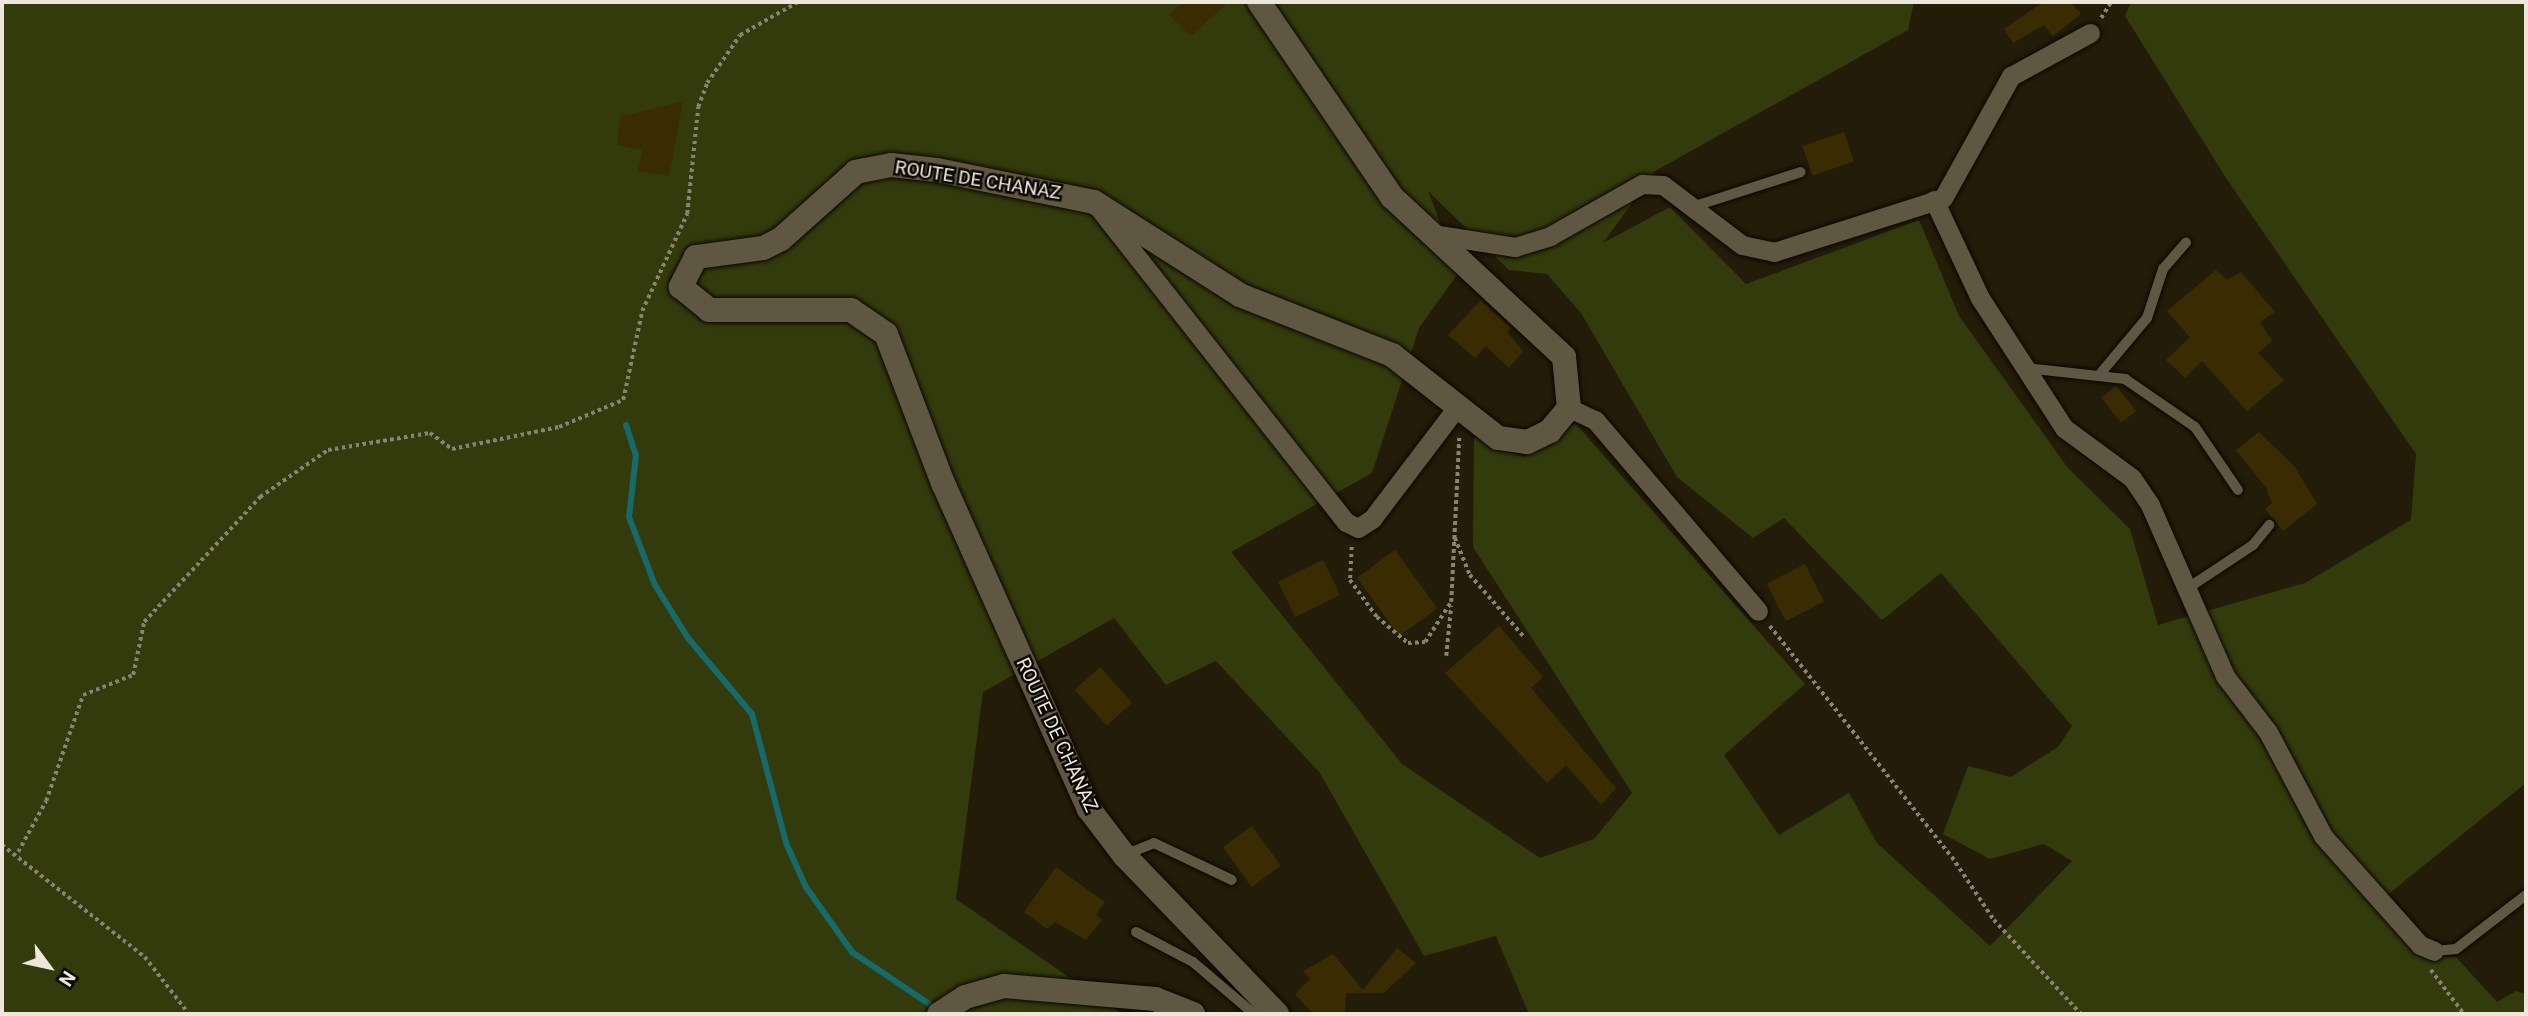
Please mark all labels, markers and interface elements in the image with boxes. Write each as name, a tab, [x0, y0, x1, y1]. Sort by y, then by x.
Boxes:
street label: ROUTE DE CHANAZ	[893, 156, 1063, 204]
street label: ROUTE DE CHANAZ	[1011, 654, 1103, 816]
north arrow	[14, 932, 84, 1002]
text: N	[54, 967, 80, 991]

